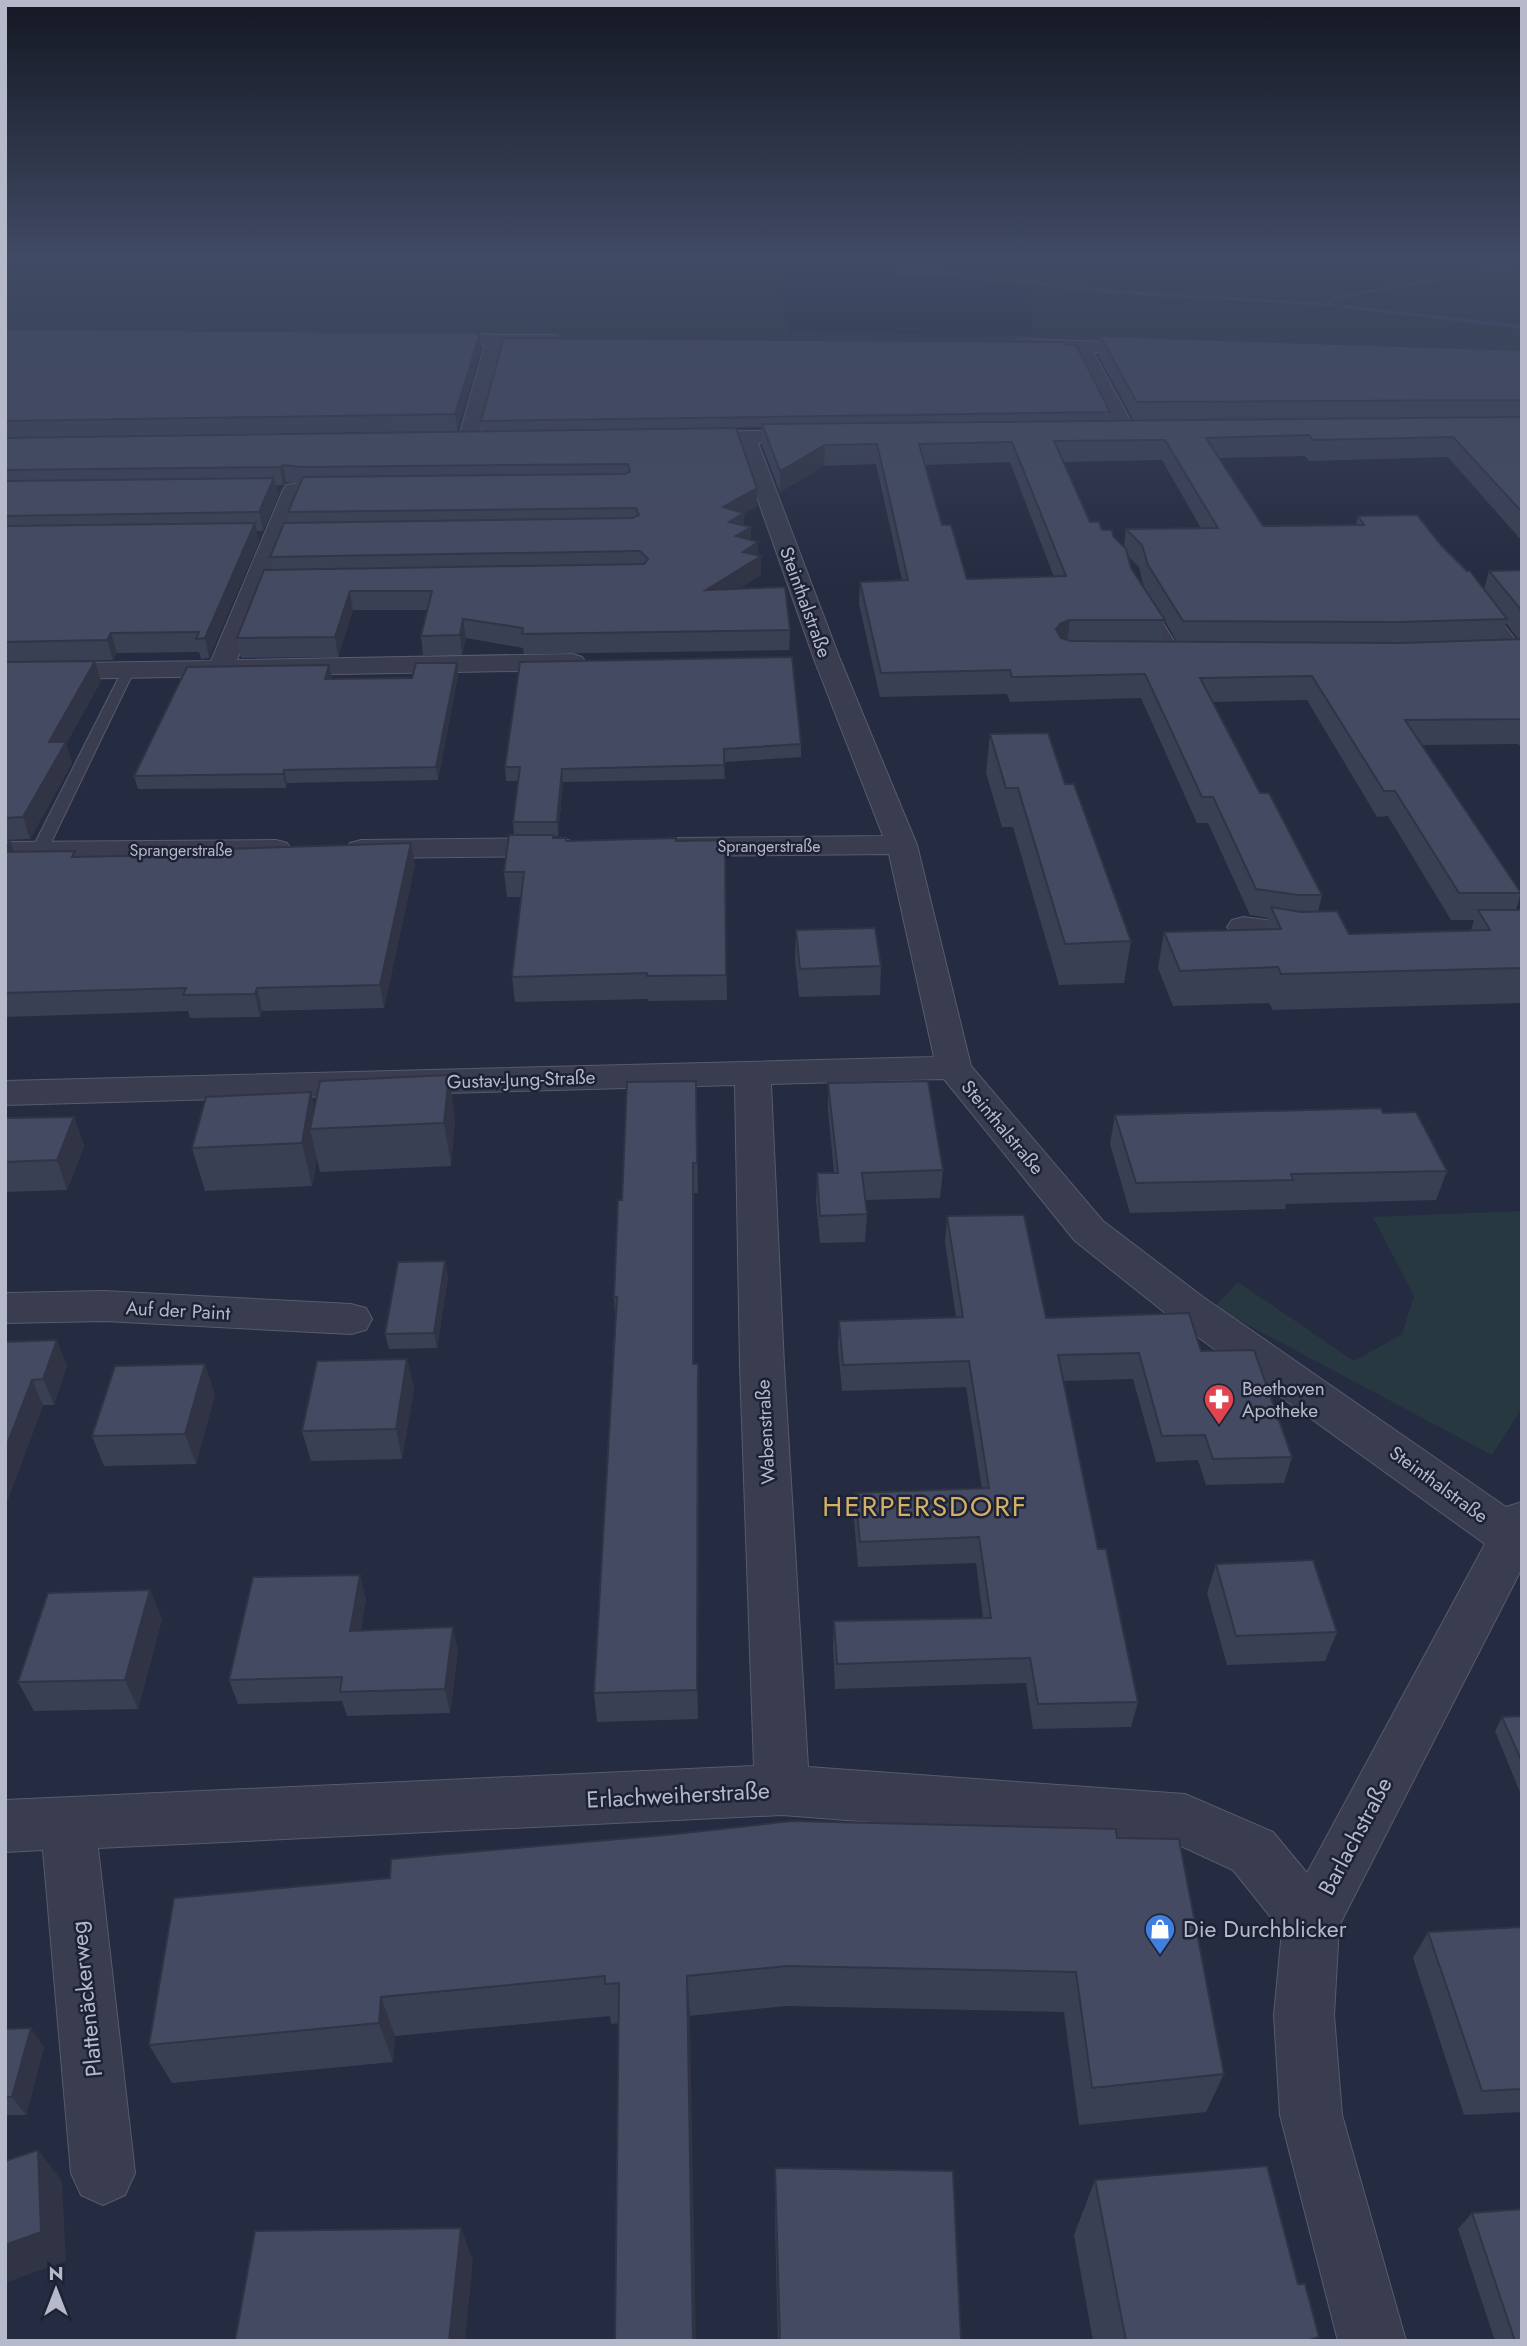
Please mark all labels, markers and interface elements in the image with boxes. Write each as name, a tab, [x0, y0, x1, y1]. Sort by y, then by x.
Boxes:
street label: Steinthalstraße	[773, 543, 838, 662]
street label: Sprangerstraße	[717, 835, 821, 858]
street label: Sprangerstraße	[129, 839, 233, 862]
street label: Gustav-Jung-Straße	[446, 1063, 596, 1096]
street label: Steinthalstraße	[955, 1074, 1050, 1181]
street label: Auf der Paint	[125, 1294, 231, 1327]
place label: Beethoven Apotheke	[1242, 1375, 1325, 1424]
street label: Wabenstraße	[749, 1379, 782, 1485]
pharmacy icon: Beethoven Apotheke	[1202, 1382, 1236, 1426]
street label: Steinthalstraße	[1384, 1439, 1494, 1530]
district label: HERPERSDORF	[822, 1486, 1028, 1527]
street label: Barlachstraße	[1310, 1771, 1401, 1901]
street label: Erlachweiherstraße	[586, 1773, 771, 1817]
shop icon: Die Durchblicker	[1143, 1912, 1177, 1956]
place label: Die Durchblicker	[1183, 1912, 1347, 1946]
street label: Plattenäckerweg	[61, 1919, 111, 2079]
north arrow	[21, 2255, 91, 2325]
text: N	[48, 2260, 64, 2287]

